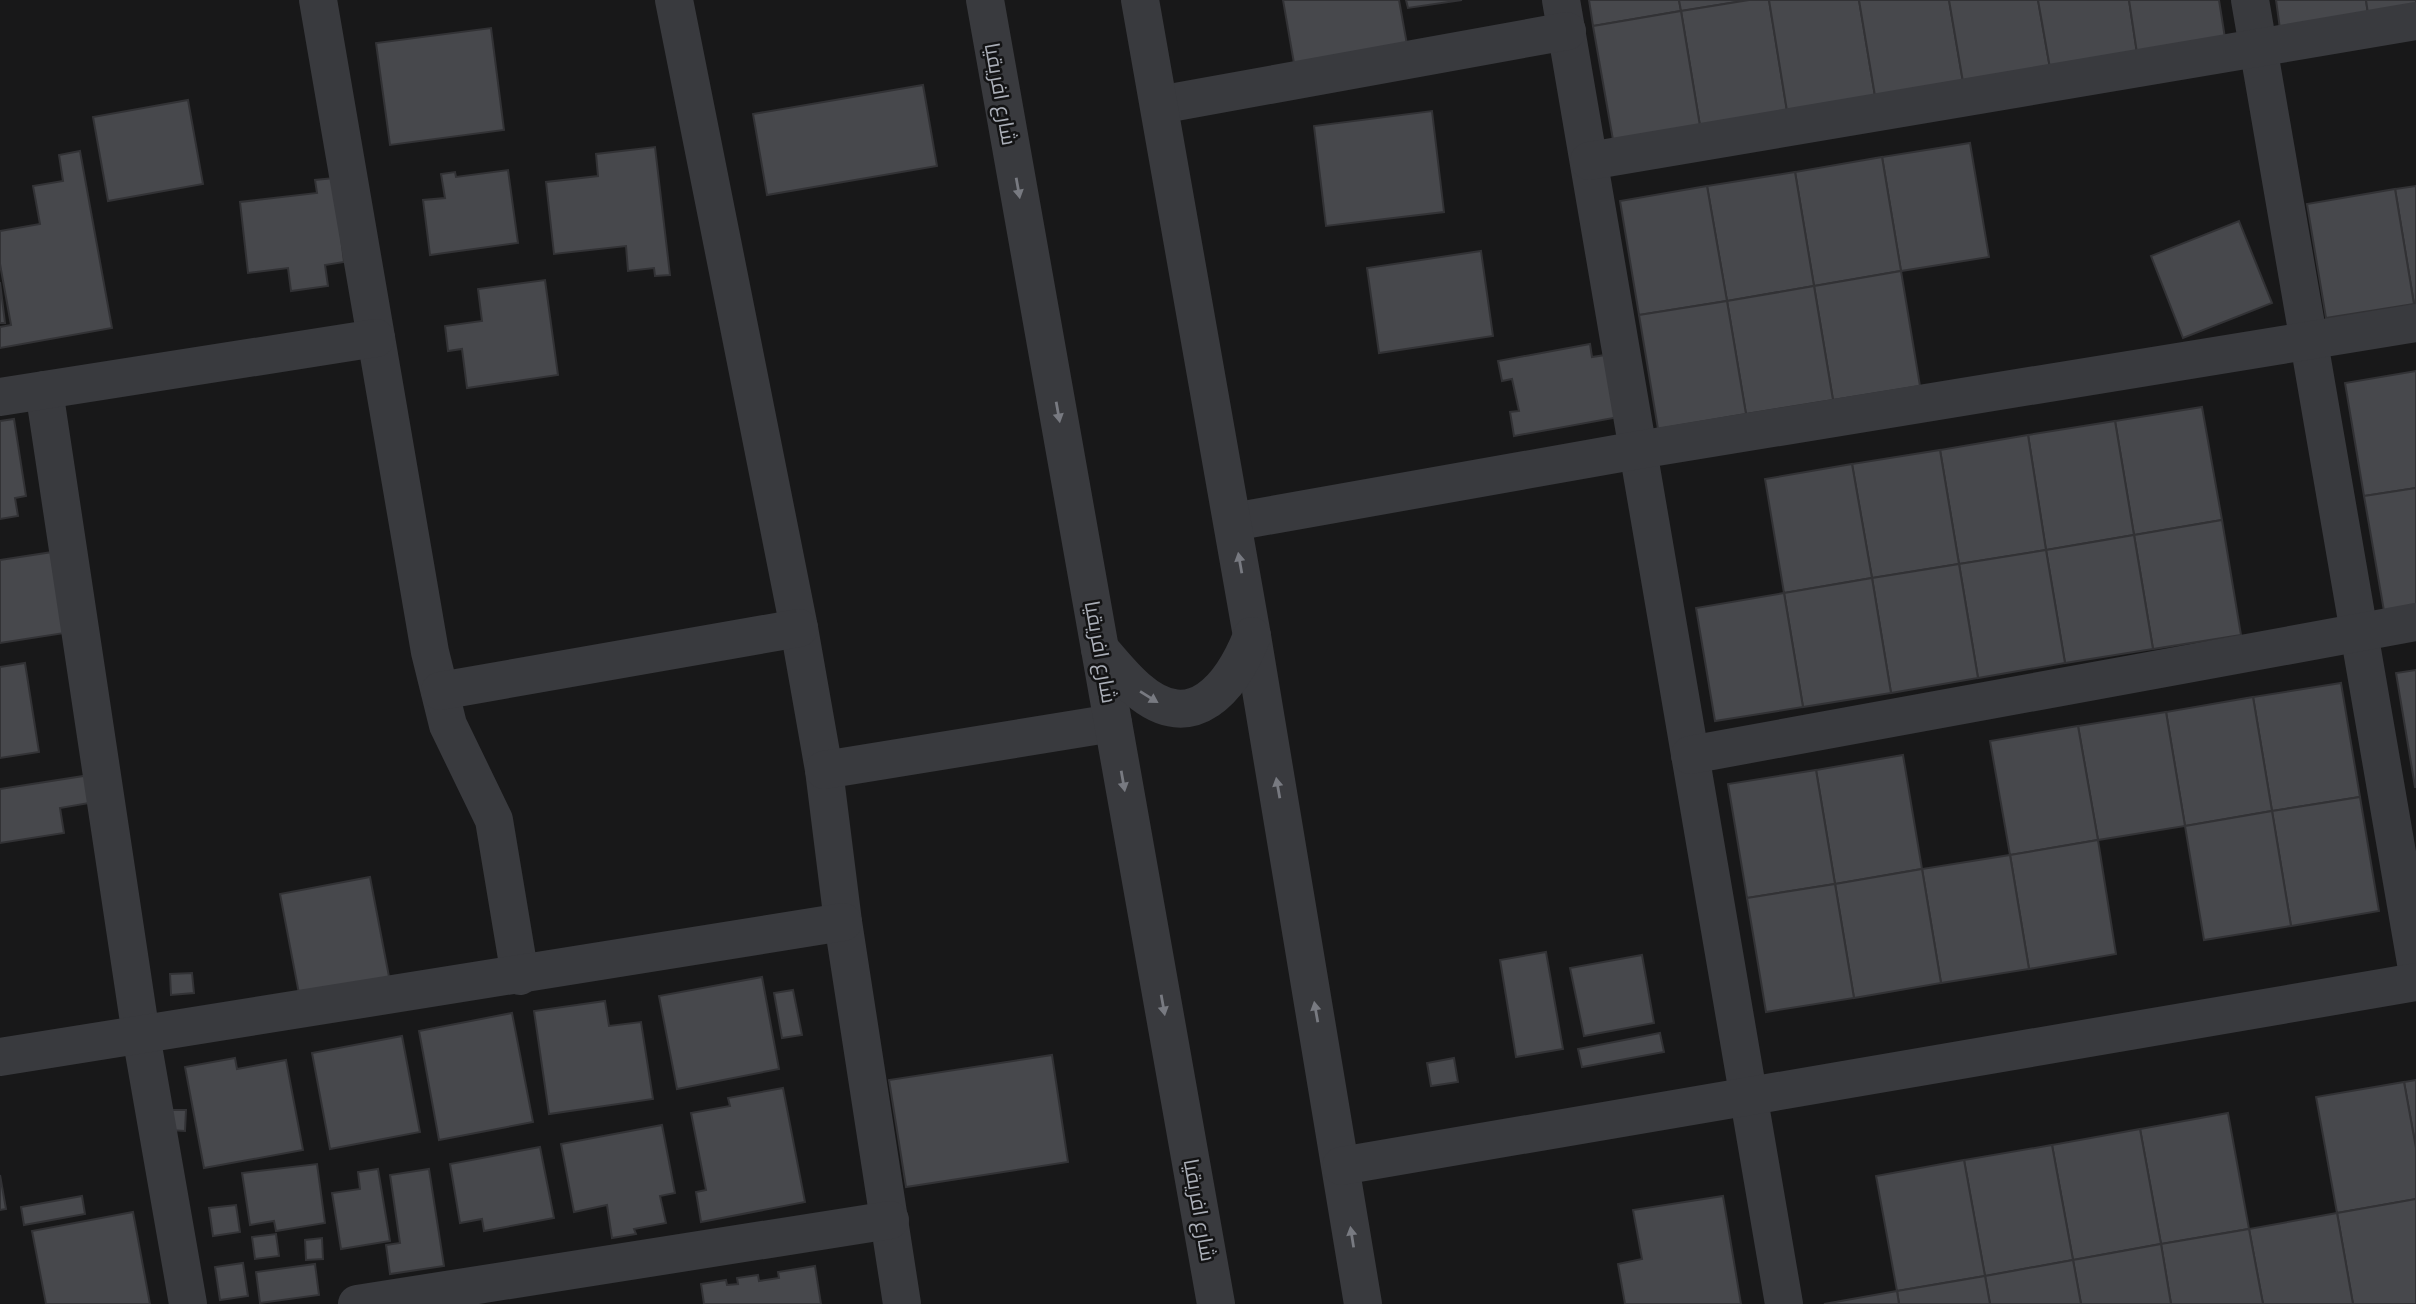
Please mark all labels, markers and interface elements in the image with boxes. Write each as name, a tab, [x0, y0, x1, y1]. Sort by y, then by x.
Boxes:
street label: شارع افريقيا	[978, 41, 1023, 148]
one-way arrow	[1013, 177, 1024, 199]
one-way arrow	[1053, 401, 1064, 423]
one-way arrow	[1234, 552, 1245, 574]
street label: شارع افريقيا	[1078, 599, 1123, 706]
one-way arrow	[1139, 690, 1158, 703]
one-way arrow	[1118, 770, 1129, 792]
one-way arrow	[1272, 777, 1283, 799]
one-way arrow	[1158, 994, 1169, 1016]
one-way arrow	[1310, 1001, 1321, 1023]
street label: شارع افريقيا	[1177, 1157, 1222, 1264]
one-way arrow	[1346, 1225, 1357, 1247]

